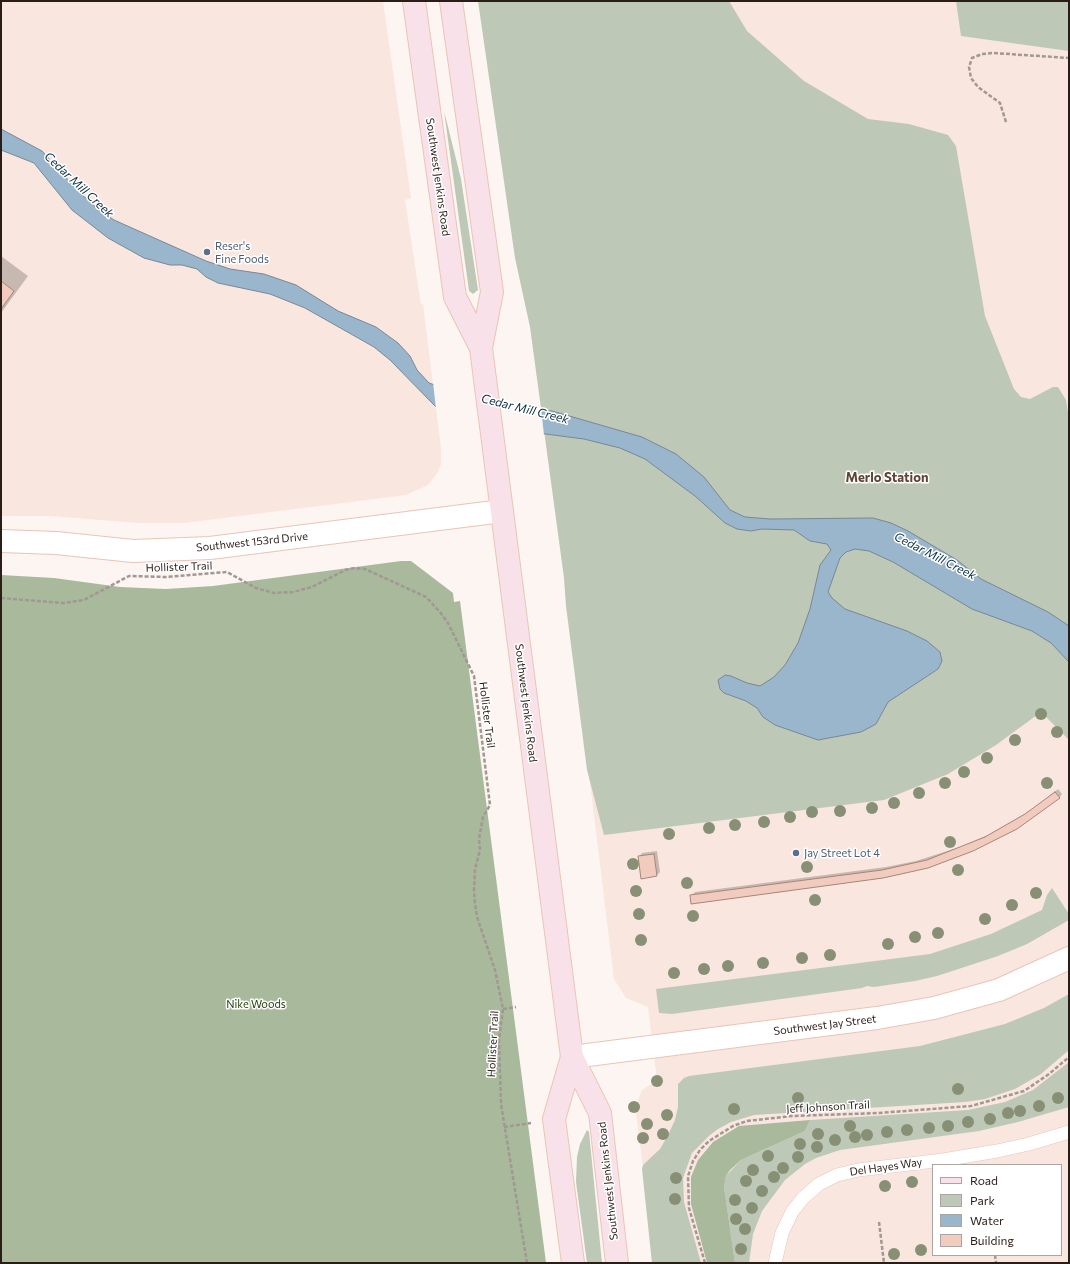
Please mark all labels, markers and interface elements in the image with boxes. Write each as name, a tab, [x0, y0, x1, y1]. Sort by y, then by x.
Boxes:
street label: Southwest Jenkins Road	[423, 117, 453, 237]
water label: Cedar Mill Creek	[41, 149, 117, 221]
place label: Reser's Fine Foods	[215, 239, 269, 265]
marker: Reser's Fine Foods	[202, 247, 212, 257]
water label: Cedar Mill Creek	[480, 391, 570, 427]
district label: Merlo Station	[846, 470, 928, 486]
water label: Cedar Mill Creek	[892, 529, 978, 583]
street label: Southwest 153rd Drive	[195, 530, 309, 554]
street label: Hollister Trail	[145, 559, 213, 575]
street label: Southwest Jenkins Road	[512, 643, 540, 763]
street label: Hollister Trail	[476, 681, 498, 749]
place label: Jay Street Lot 4	[804, 846, 880, 860]
marker: Jay Street Lot 4	[791, 848, 801, 858]
park label: Nike Woods	[226, 997, 286, 1011]
street label: Hollister Trail	[485, 1010, 501, 1078]
street label: Southwest Jay Street	[773, 1012, 877, 1038]
street label: Jeff Johnson Trail	[786, 1098, 870, 1116]
street label: Southwest Jenkins Road	[595, 1121, 621, 1241]
street label: Del Hayes Way	[849, 1155, 923, 1179]
legend	[932, 1164, 1062, 1256]
text: Road	[970, 1173, 998, 1187]
text: Park	[970, 1193, 995, 1207]
text: Water	[970, 1213, 1004, 1227]
text: Building	[970, 1233, 1014, 1247]

